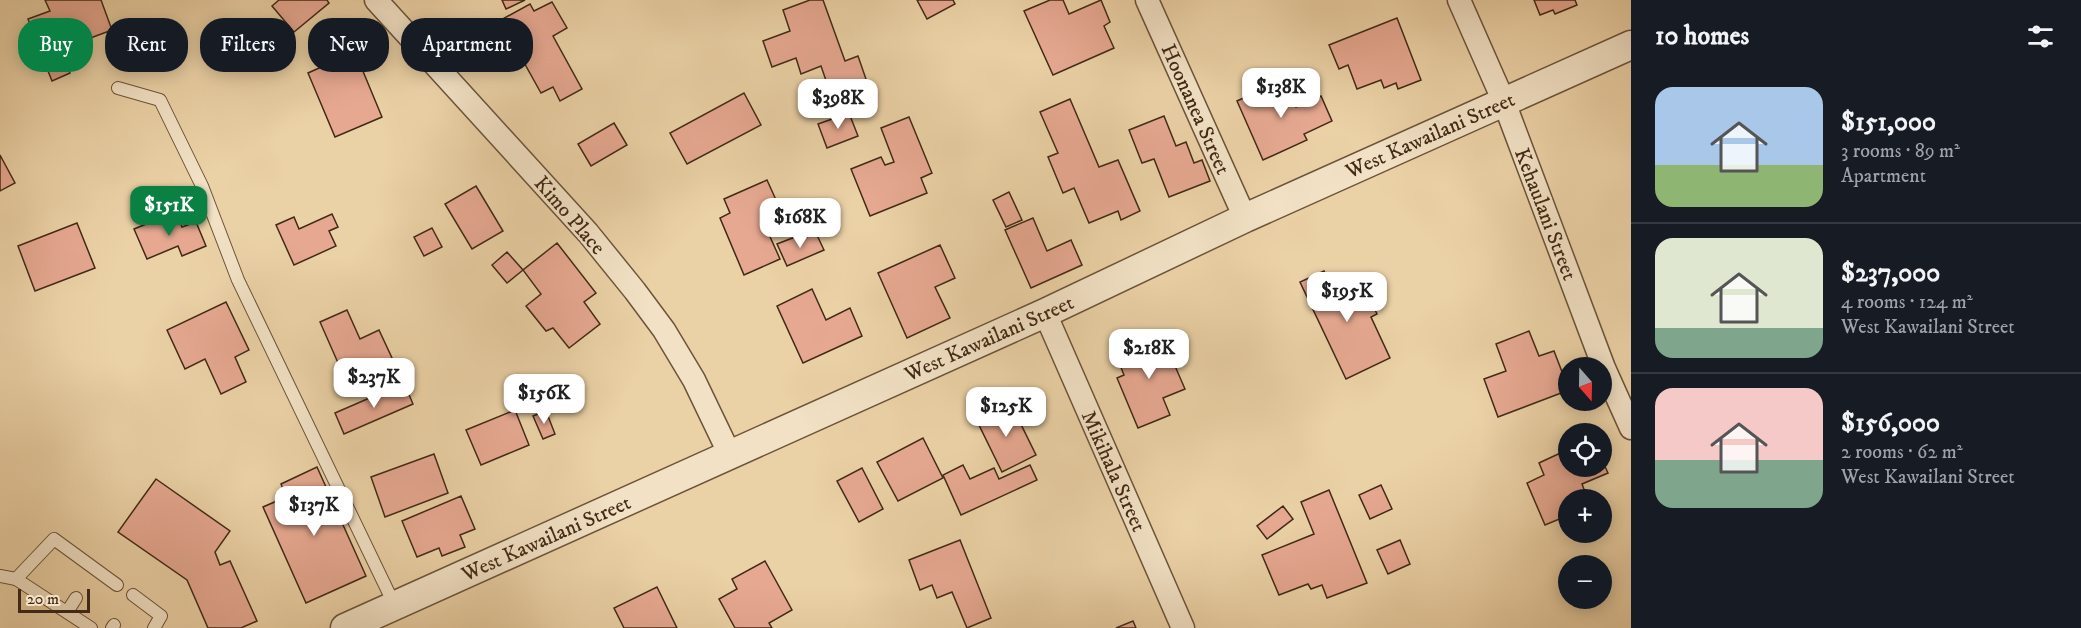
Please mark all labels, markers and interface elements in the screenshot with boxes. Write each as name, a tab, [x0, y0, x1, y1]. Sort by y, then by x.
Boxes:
chip: Buy	[18, 18, 93, 72]
chip: Rent	[105, 18, 188, 72]
chip: Filters	[200, 18, 296, 72]
chip: New	[308, 18, 389, 72]
chip: Apartment	[401, 18, 533, 72]
text: 10 homes	[1655, 20, 1749, 53]
icon: filters	[2024, 20, 2057, 53]
street label: Hoonanea Street	[1155, 40, 1236, 179]
pin: $138K	[1239, 68, 1323, 119]
text: $138K	[1256, 75, 1306, 100]
pin: $398K	[796, 79, 880, 130]
text: $398K	[812, 86, 864, 111]
street label: West Kawailani Street	[1341, 87, 1519, 185]
text: $151,000	[1841, 106, 1936, 139]
icon: home	[1703, 111, 1775, 183]
text: 3 rooms · 89 m²	[1841, 139, 1960, 164]
street label: Kehaulani Street	[1508, 145, 1582, 284]
text: Apartment	[1841, 164, 1926, 189]
street label: Kimo Place	[528, 171, 611, 261]
pin: $151K	[127, 186, 211, 237]
text: $151K	[144, 193, 194, 218]
pin: $168K	[758, 198, 842, 249]
text: $168K	[774, 205, 826, 230]
text: $237,000	[1841, 257, 1940, 290]
icon: home	[1703, 262, 1775, 334]
pin: $195K	[1305, 272, 1389, 323]
text: $195K	[1321, 279, 1373, 304]
street label: West Kawailani Street	[900, 290, 1078, 388]
text: 4 rooms · 124 m²	[1841, 290, 1973, 315]
text: West Kawailani Street	[1841, 315, 2015, 340]
pin: $218K	[1107, 329, 1191, 380]
text: $218K	[1123, 336, 1175, 361]
north arrow	[1558, 357, 1612, 411]
map controls	[1558, 357, 1612, 609]
pin: $237K	[332, 358, 416, 409]
text: $237K	[348, 365, 400, 390]
pin: $156K	[502, 374, 586, 425]
text: $156K	[518, 381, 570, 406]
pin: $125K	[964, 387, 1048, 438]
text: $125K	[980, 394, 1032, 419]
street label: Mikihala Street	[1075, 407, 1151, 536]
text: $156,000	[1841, 407, 1940, 440]
icon: home	[1703, 412, 1775, 484]
button: locate	[1558, 423, 1612, 477]
text: 2 rooms · 62 m²	[1841, 440, 1963, 465]
text: West Kawailani Street	[1841, 465, 2015, 490]
pin: $137K	[272, 486, 356, 537]
button: +	[1558, 489, 1612, 543]
street label: West Kawailani Street	[457, 490, 635, 588]
text: $137K	[289, 493, 339, 518]
button: −	[1558, 555, 1612, 609]
scale bar	[18, 586, 90, 614]
text: 20 m	[27, 589, 59, 609]

